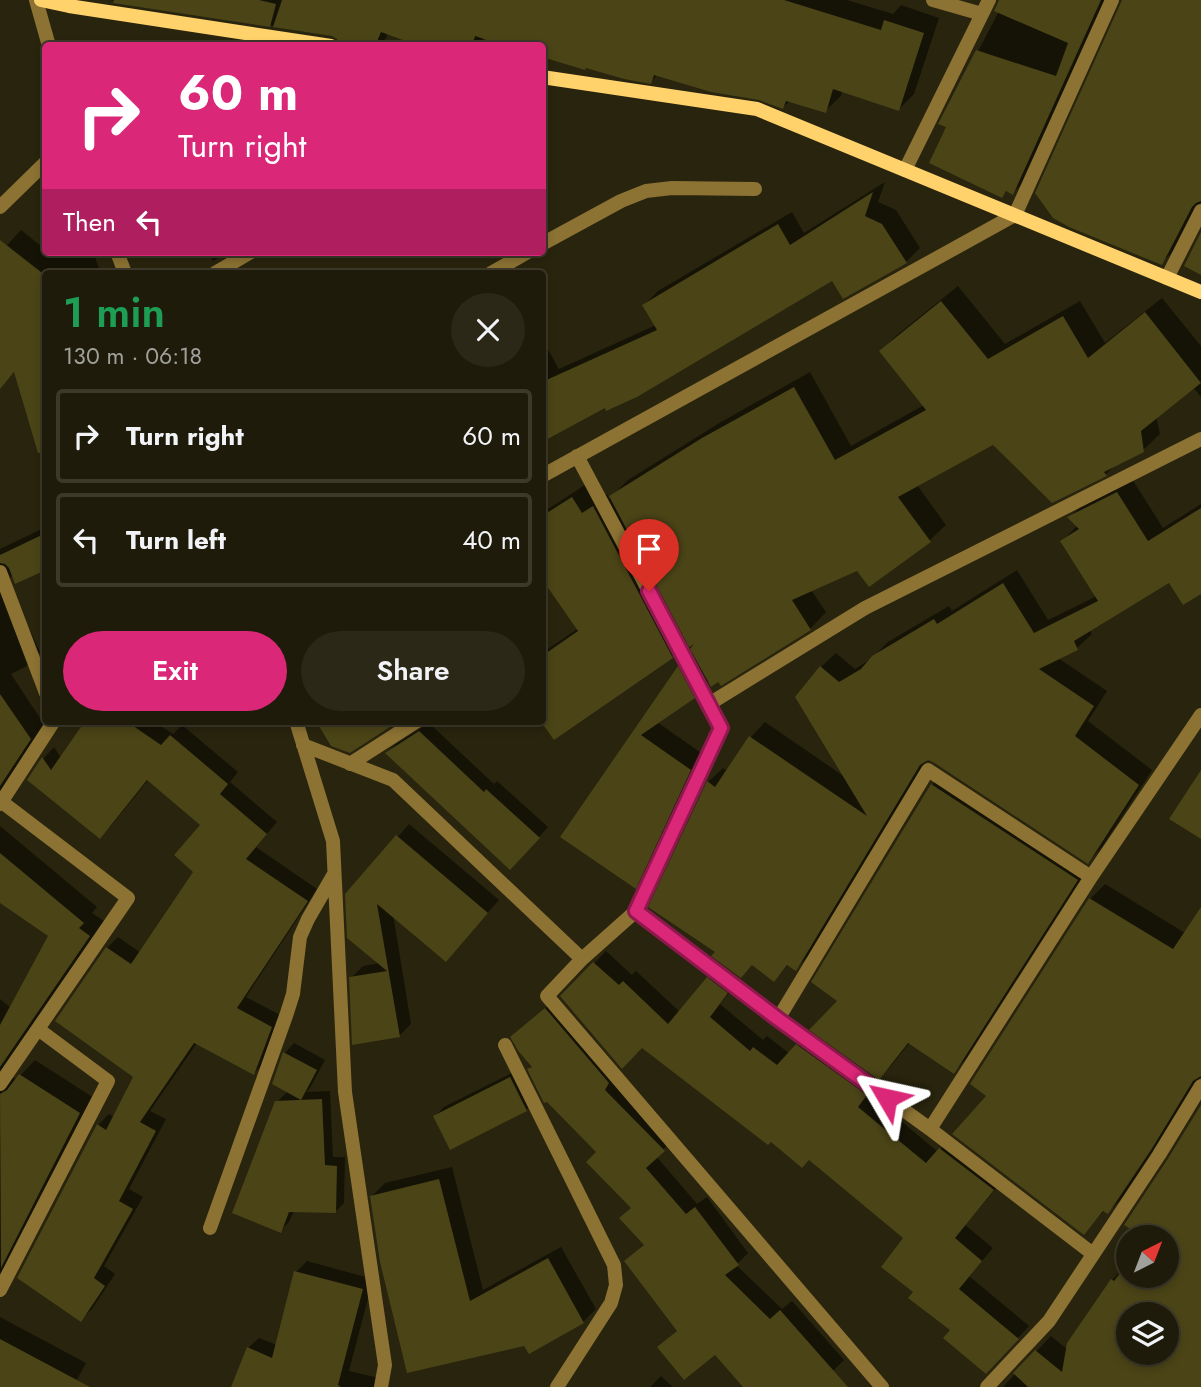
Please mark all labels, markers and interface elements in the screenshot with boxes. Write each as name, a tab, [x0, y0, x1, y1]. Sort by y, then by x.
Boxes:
text: 60 m	[178, 58, 298, 128]
icon: right	[63, 70, 154, 161]
text: Turn right	[178, 123, 307, 169]
text: Then	[63, 203, 116, 241]
icon: left	[130, 203, 168, 241]
text: 1 min	[63, 282, 165, 343]
button: close	[451, 293, 525, 367]
text: 130 m · 06:18	[63, 339, 202, 373]
icon: right	[67, 417, 105, 455]
text: Turn right	[126, 417, 244, 455]
text: 60 m	[462, 417, 521, 455]
pin	[619, 519, 679, 591]
icon: left	[67, 521, 105, 559]
text: Turn left	[126, 521, 226, 559]
text: 40 m	[462, 521, 521, 559]
icon: arrive	[630, 530, 668, 568]
button: Exit	[63, 631, 287, 711]
button: Share	[301, 631, 525, 711]
position arrow	[850, 1061, 924, 1135]
north arrow	[1116, 1225, 1180, 1288]
map controls	[1116, 1225, 1179, 1365]
button: layers	[1116, 1302, 1179, 1365]

